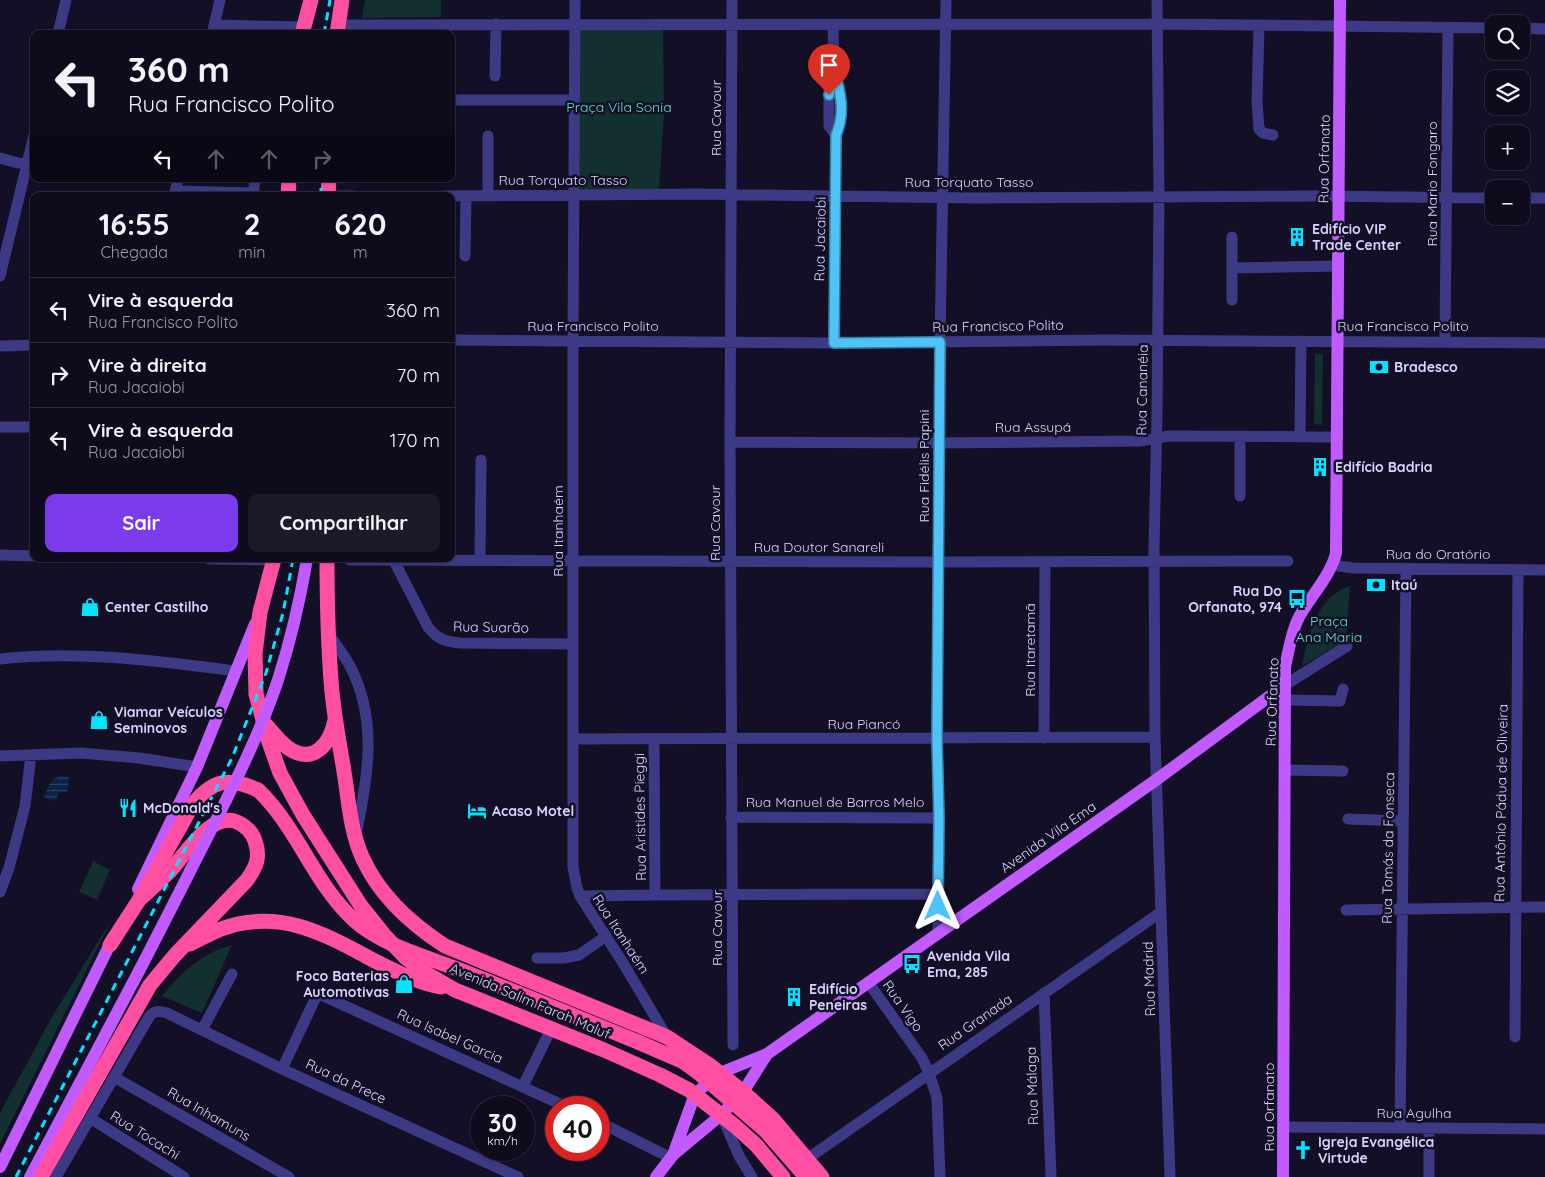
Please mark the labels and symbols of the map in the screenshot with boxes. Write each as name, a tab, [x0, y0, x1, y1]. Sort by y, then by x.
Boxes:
pin	[808, 44, 850, 95]
street label: Rua Cavour	[707, 79, 725, 156]
park label: Praça Vila Sonia	[566, 98, 672, 116]
street label: Rua Orfanato	[1314, 114, 1334, 204]
street label: Rua Mario Fongaro	[1423, 121, 1441, 247]
street label: Rua Torquato Tasso	[499, 171, 627, 189]
street label: Rua Torquato Tasso	[905, 173, 1033, 191]
street label: Rua Jacaiobi	[810, 197, 830, 281]
place label: Edifício VIP Trade Center	[1312, 220, 1401, 254]
building icon: Edifício VIP Trade Center	[1286, 226, 1308, 248]
street label: Rua Francisco Polito	[932, 316, 1064, 336]
street label: Rua Francisco Polito	[527, 317, 659, 335]
street label: Rua Francisco Polito	[1337, 317, 1469, 335]
street label: Rua Cananéia	[1132, 344, 1152, 436]
bank icon: Bradesco	[1368, 356, 1390, 378]
place label: Bradesco	[1394, 358, 1458, 376]
street label: Rua Fidélis Papini	[915, 410, 933, 522]
street label: Rua Assupá	[995, 418, 1071, 436]
building icon: Edifício Badria	[1309, 456, 1331, 478]
place label: Edifício Badria	[1335, 458, 1433, 476]
street label: Rua Cavour	[706, 484, 724, 561]
street label: Rua Itanhaém	[549, 485, 567, 577]
street label: Rua Doutor Sanareli	[754, 538, 884, 556]
street label: Rua do Oratório	[1386, 545, 1490, 563]
bank icon: Itaú	[1365, 574, 1387, 596]
place label: Itaú	[1391, 576, 1417, 594]
place label: Rua Do Orfanato, 974	[1188, 582, 1282, 616]
bus stop icon: Rua Do Orfanato, 974	[1286, 588, 1308, 610]
shop icon: Center Castilho	[79, 596, 101, 618]
place label: Center Castilho	[105, 598, 209, 616]
street label: Rua Itaretamã	[1021, 603, 1039, 697]
park label: Praça Ana Maria	[1296, 612, 1362, 646]
street label: Rua Suarão	[453, 617, 529, 637]
street label: Rua Orfanato	[1261, 657, 1283, 747]
place label: Viamar Veículos Seminovos	[114, 703, 223, 737]
street label: Rua Antônio Pádua de Oliveira	[1490, 704, 1512, 902]
shop icon: Viamar Veículos Seminovos	[88, 709, 110, 731]
street label: Rua Piancó	[827, 715, 901, 733]
street label: Rua Aristides Pieggi	[630, 753, 650, 881]
street label: Rua Tomás da Fonseca	[1378, 772, 1398, 924]
street label: Rua Manuel de Barros Melo	[746, 793, 924, 811]
restaurant icon: McDonald's	[117, 797, 139, 819]
street label: Avenida Vila Ema	[997, 797, 1099, 877]
place label: McDonald's	[143, 799, 220, 817]
hotel icon: Acaso Motel	[466, 800, 488, 822]
place label: Acaso Motel	[492, 802, 574, 820]
position arrow	[911, 879, 963, 931]
street label: Rua Cavour	[708, 889, 726, 966]
street label: Rua Itanhaém	[589, 891, 653, 977]
street label: Rua Madrid	[1139, 941, 1159, 1017]
place label: Avenida Vila Ema, 285	[927, 947, 1010, 981]
bus stop icon: Avenida Vila Ema, 285	[901, 953, 923, 975]
street label: Avenida Salim Farah Maluf	[447, 959, 613, 1043]
place label: Foco Baterias Automotivas	[296, 967, 389, 1001]
shop icon: Foco Baterias Automotivas	[393, 973, 415, 995]
street label: Rua Vigo	[879, 977, 927, 1035]
place label: Edifício Peneiras	[809, 980, 867, 1014]
building icon: Edifício Peneiras	[783, 986, 805, 1008]
street label: Rua Granada	[934, 990, 1016, 1054]
street label: Rua Isabel Garcia	[394, 1005, 506, 1067]
street label: Rua Málaga	[1022, 1046, 1042, 1126]
street label: Rua da Prece	[303, 1054, 389, 1108]
street label: Rua Orfanato	[1260, 1063, 1278, 1151]
street label: Rua Inhamuns	[164, 1083, 254, 1145]
speed limit sign: 40	[545, 1096, 610, 1161]
street label: Rua Agulha	[1377, 1104, 1451, 1122]
street label: Rua Tocachi	[107, 1107, 183, 1163]
place label: Igreja Evangélica Virtude	[1318, 1133, 1434, 1167]
church icon: Igreja Evangélica Virtude	[1292, 1139, 1314, 1161]

